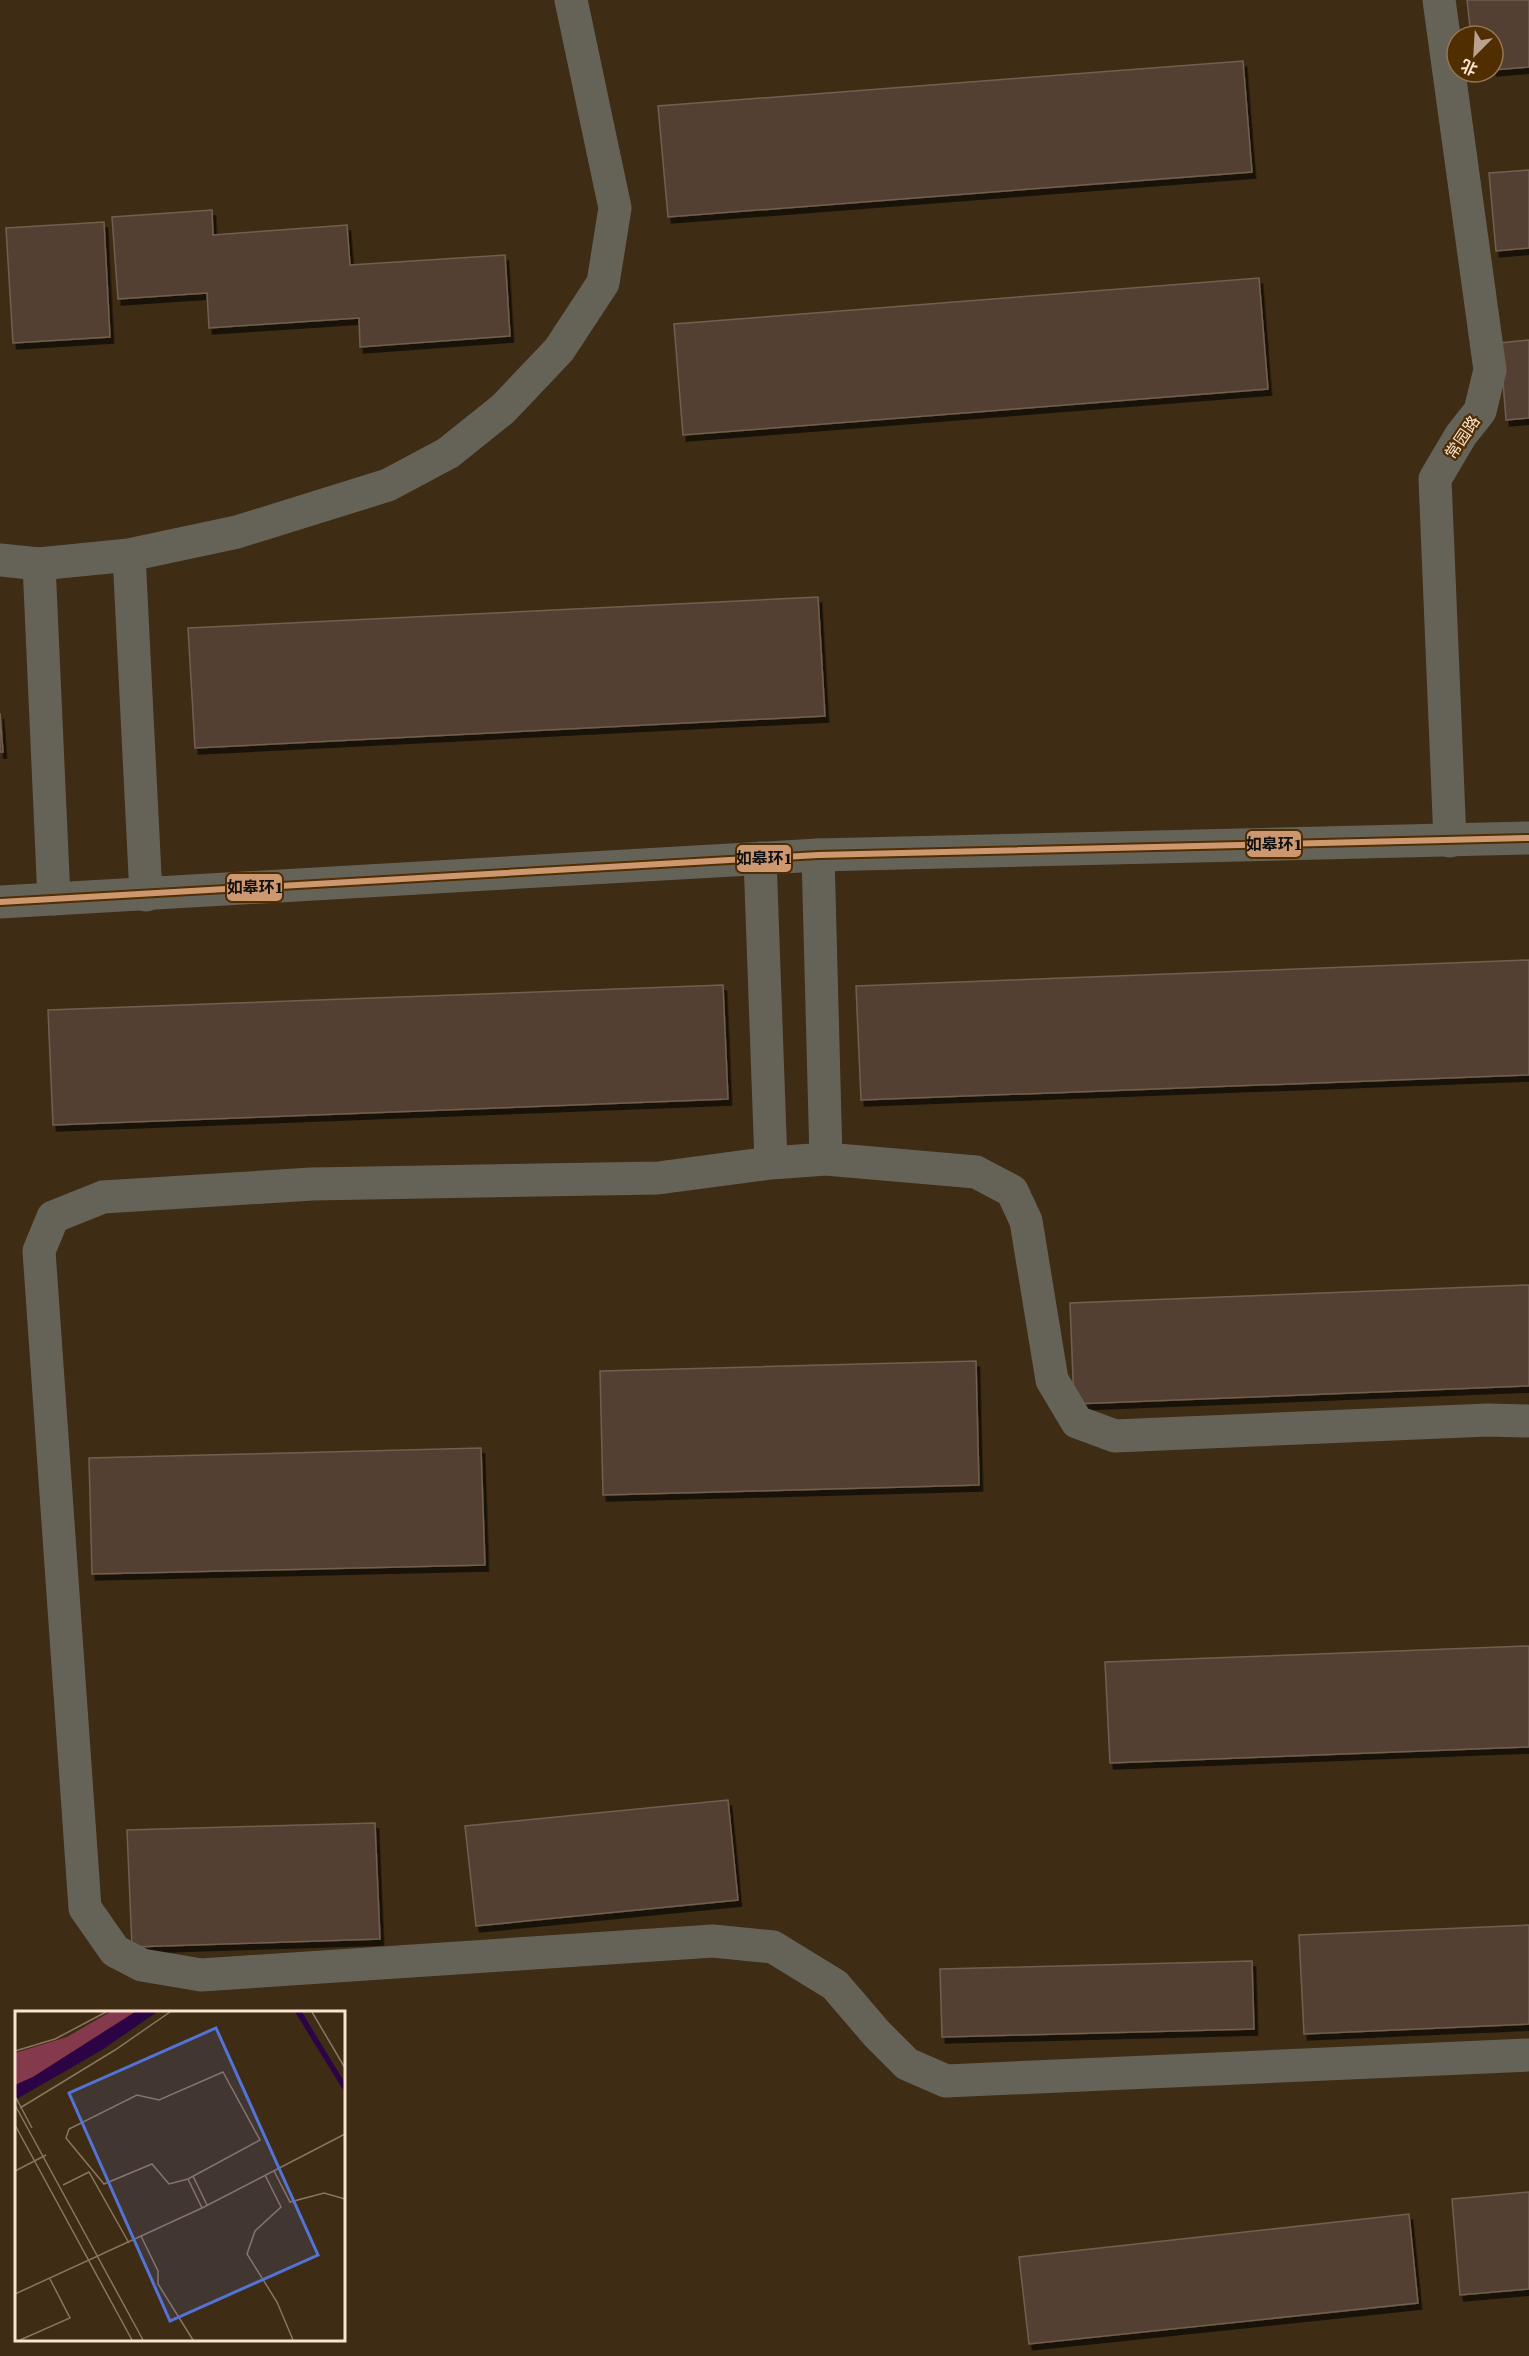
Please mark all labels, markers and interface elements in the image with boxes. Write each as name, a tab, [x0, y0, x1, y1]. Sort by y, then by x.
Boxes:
north arrow	[1445, 24, 1505, 84]
text: 北	[1457, 54, 1481, 81]
street label: 常园路	[1439, 411, 1485, 463]
line badge: 如皋环1	[1246, 830, 1302, 858]
text: 如皋环1	[1246, 833, 1302, 855]
line badge: 如皋环1	[736, 844, 792, 873]
text: 如皋环1	[736, 847, 792, 869]
line badge: 如皋环1	[226, 873, 283, 902]
text: 如皋环1	[227, 876, 283, 898]
inset map	[15, 2011, 345, 2341]

